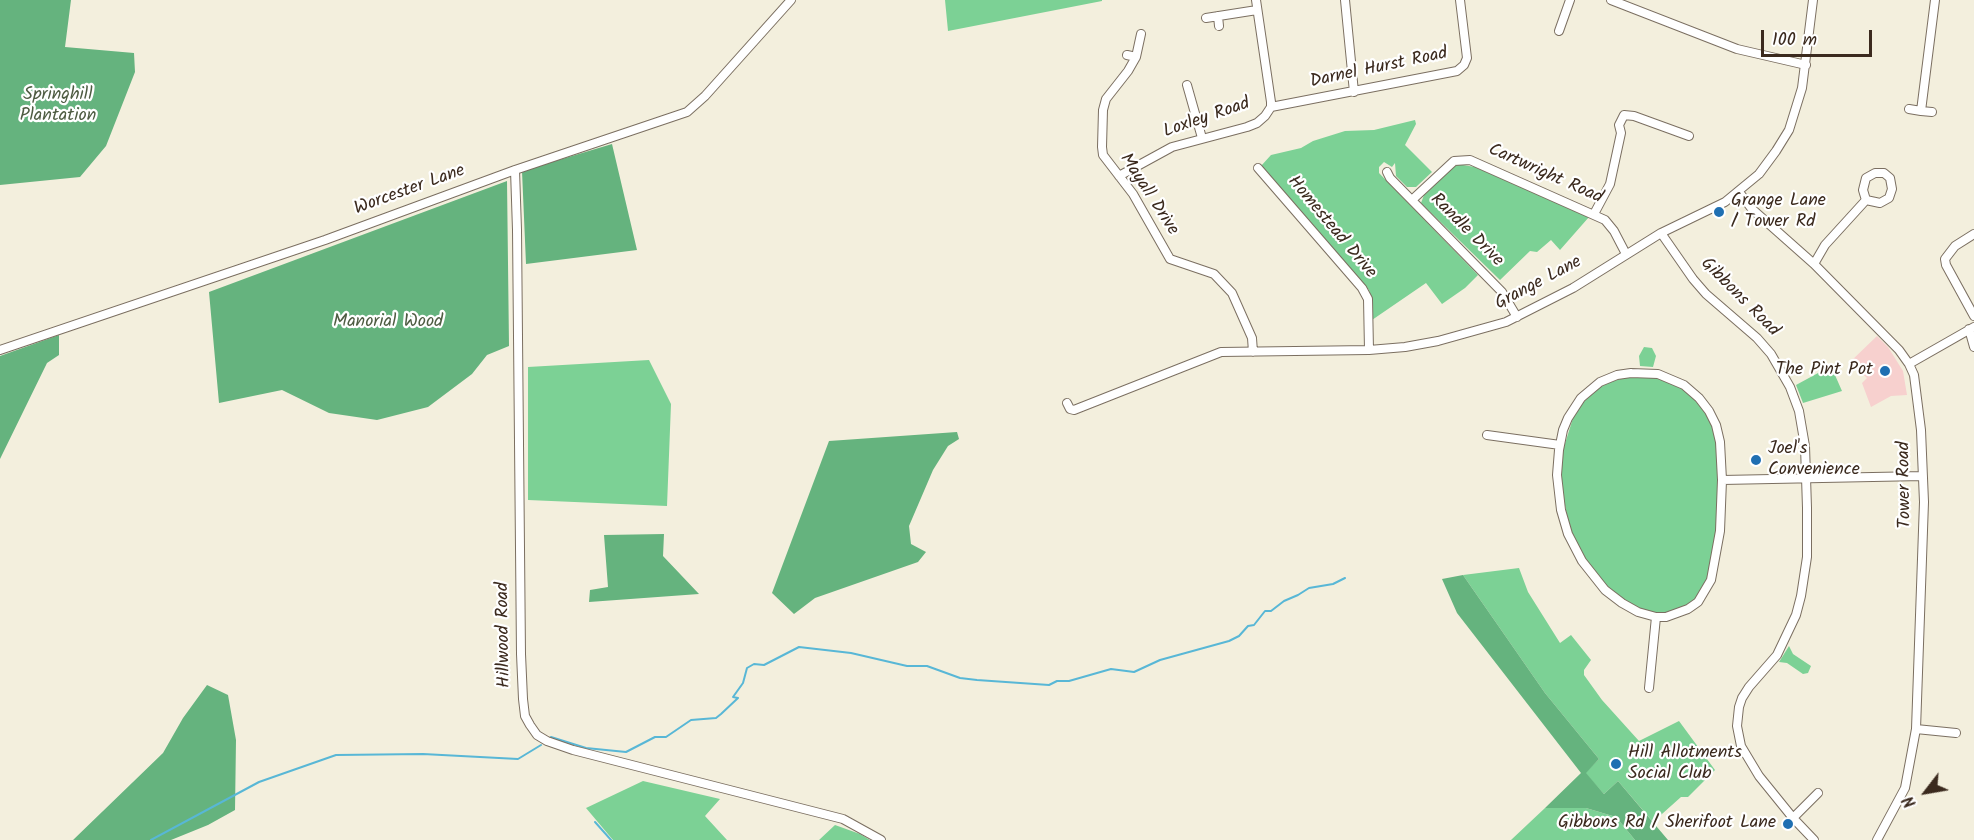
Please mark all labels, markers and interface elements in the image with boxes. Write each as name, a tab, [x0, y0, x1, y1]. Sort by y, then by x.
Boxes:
scale bar	[1764, 18, 1875, 56]
text: 100 m	[1772, 26, 1817, 55]
street label: Darnel Hurst Road	[1308, 44, 1450, 94]
park label: Springhill Plantation	[20, 85, 96, 128]
street label: Loxley Road	[1161, 94, 1253, 144]
street label: Cartwright Road	[1484, 140, 1606, 210]
street label: Mayall Drive	[1114, 150, 1182, 240]
street label: Worcester Lane	[352, 161, 468, 221]
street label: Homestead Drive	[1282, 172, 1380, 284]
street label: Randle Drive	[1425, 190, 1507, 272]
place label: Grange Lane / Tower Rd	[1731, 191, 1826, 234]
marker: Grange Lane / Tower Rd	[1712, 205, 1726, 219]
street label: Grange Lane	[1492, 252, 1586, 316]
street label: Gibbons Road	[1695, 254, 1783, 342]
park label: Manorial Wood	[333, 312, 443, 334]
place label: The Pint Pot	[1776, 360, 1873, 382]
marker: The Pint Pot	[1878, 364, 1892, 378]
place label: Joel's Convenience	[1768, 439, 1860, 482]
street label: Tower Road	[1894, 441, 1918, 529]
marker: Joel's Convenience	[1749, 453, 1763, 467]
street label: Hillwood Road	[493, 582, 517, 688]
place label: Hill Allotments Social Club	[1628, 743, 1742, 786]
marker: Hill Allotments Social Club	[1609, 757, 1623, 771]
north arrow	[1896, 762, 1956, 822]
text: N	[1897, 791, 1923, 812]
place label: Gibbons Rd / Sherifoot Lane	[1558, 813, 1776, 835]
marker: Gibbons Rd / Sherifoot Lane	[1781, 817, 1795, 831]

